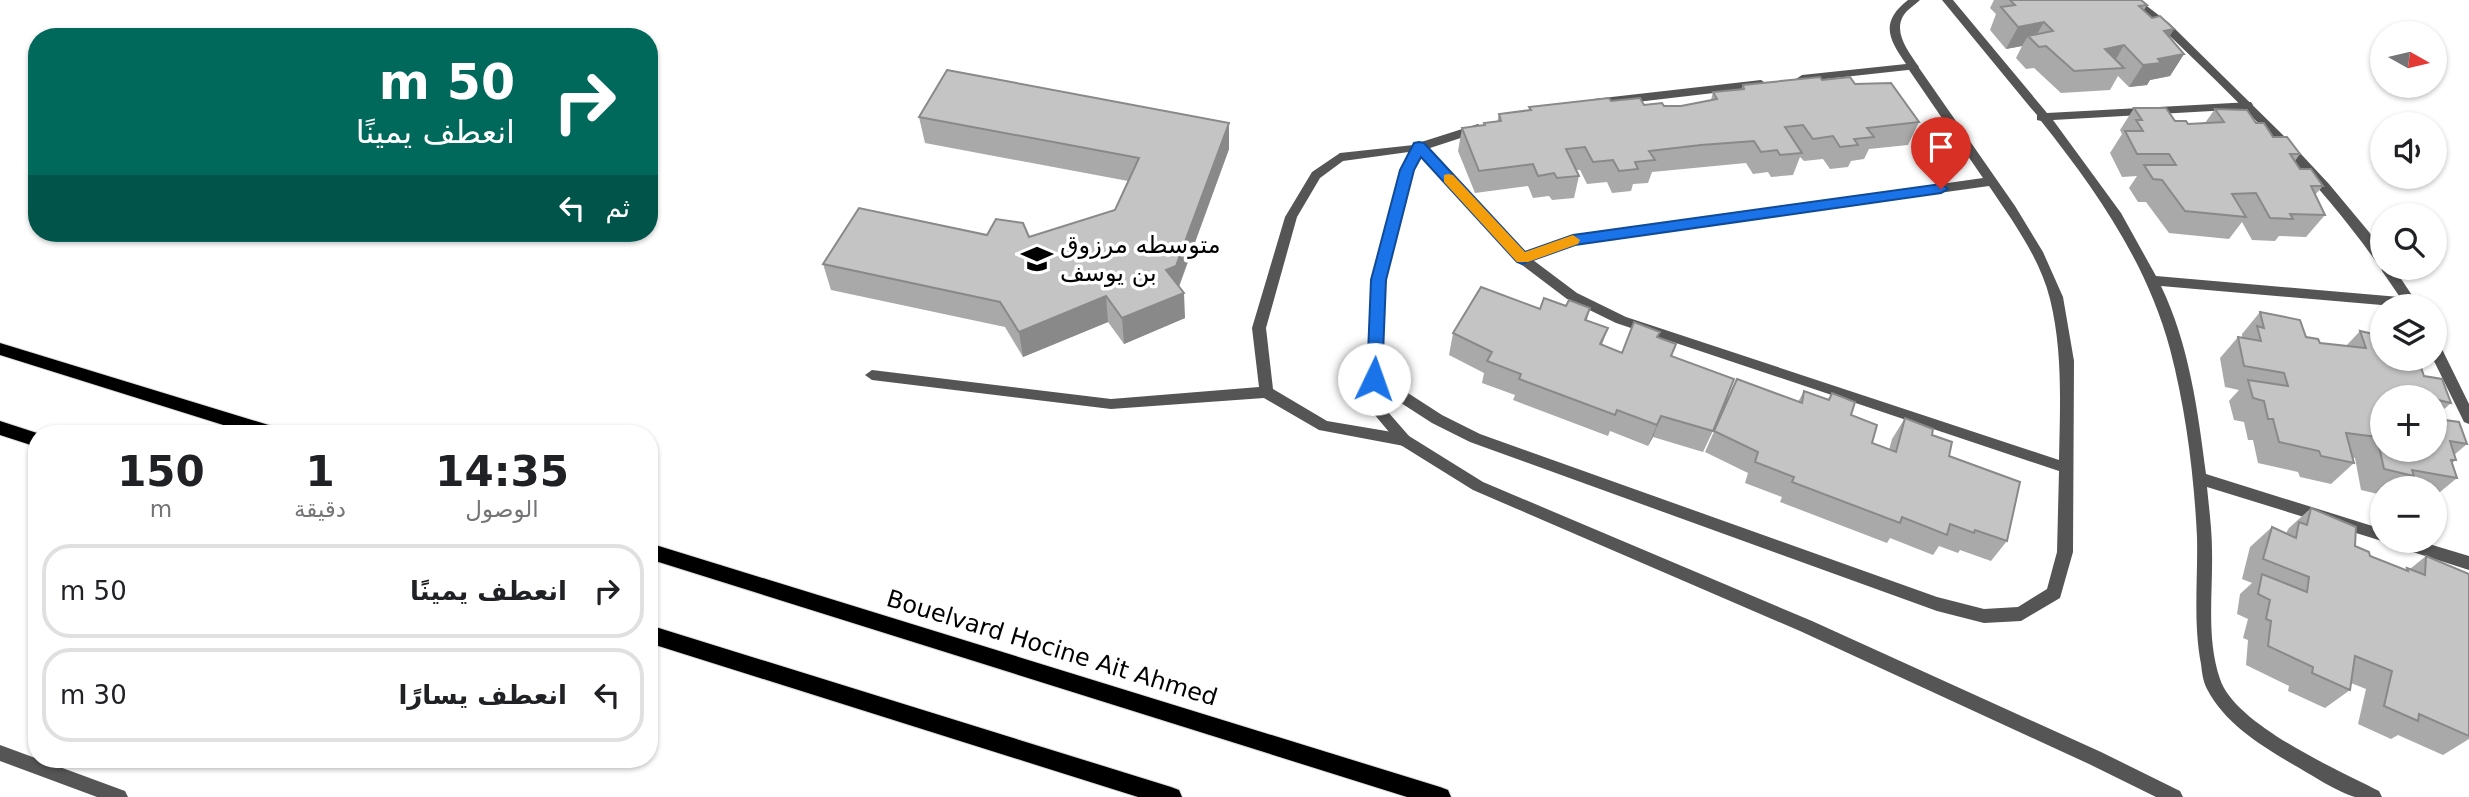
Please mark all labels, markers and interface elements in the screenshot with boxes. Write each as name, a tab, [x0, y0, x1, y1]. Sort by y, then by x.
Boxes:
north arrow	[2370, 21, 2446, 98]
map controls	[2370, 21, 2447, 553]
text: 50 m	[379, 54, 515, 111]
icon: right	[539, 56, 630, 147]
button: sound	[2370, 112, 2447, 189]
text: انعطف يمينًا	[356, 113, 515, 151]
pin	[1911, 117, 1971, 189]
icon: arrive	[1922, 128, 1960, 166]
icon: left	[553, 189, 591, 227]
text: ثم	[605, 193, 630, 223]
button: search	[2370, 203, 2447, 280]
place label: متوسطه مرزوق بن يوسف	[1060, 231, 1221, 287]
school or university icon: متوسطه مرزوق بن يوسف	[1020, 242, 1054, 276]
button: layers	[2370, 294, 2447, 371]
position arrow	[1337, 342, 1411, 416]
button: +	[2370, 385, 2447, 462]
text: 150	[117, 447, 205, 496]
text: 1	[305, 447, 335, 496]
text: 14:35	[435, 447, 569, 496]
button: −	[2370, 476, 2447, 553]
text: m	[150, 496, 172, 522]
text: دقيقة	[294, 496, 346, 522]
text: الوصول	[465, 496, 539, 522]
icon: right	[588, 572, 626, 610]
text: 50 m	[60, 576, 127, 606]
text: انعطف يمينًا	[410, 576, 567, 606]
street label: Bouelvard Hocine Ait Ahmed	[883, 584, 1221, 712]
icon: left	[588, 676, 626, 714]
text: 30 m	[60, 680, 127, 710]
text: انعطف يسارًا	[398, 680, 567, 710]

